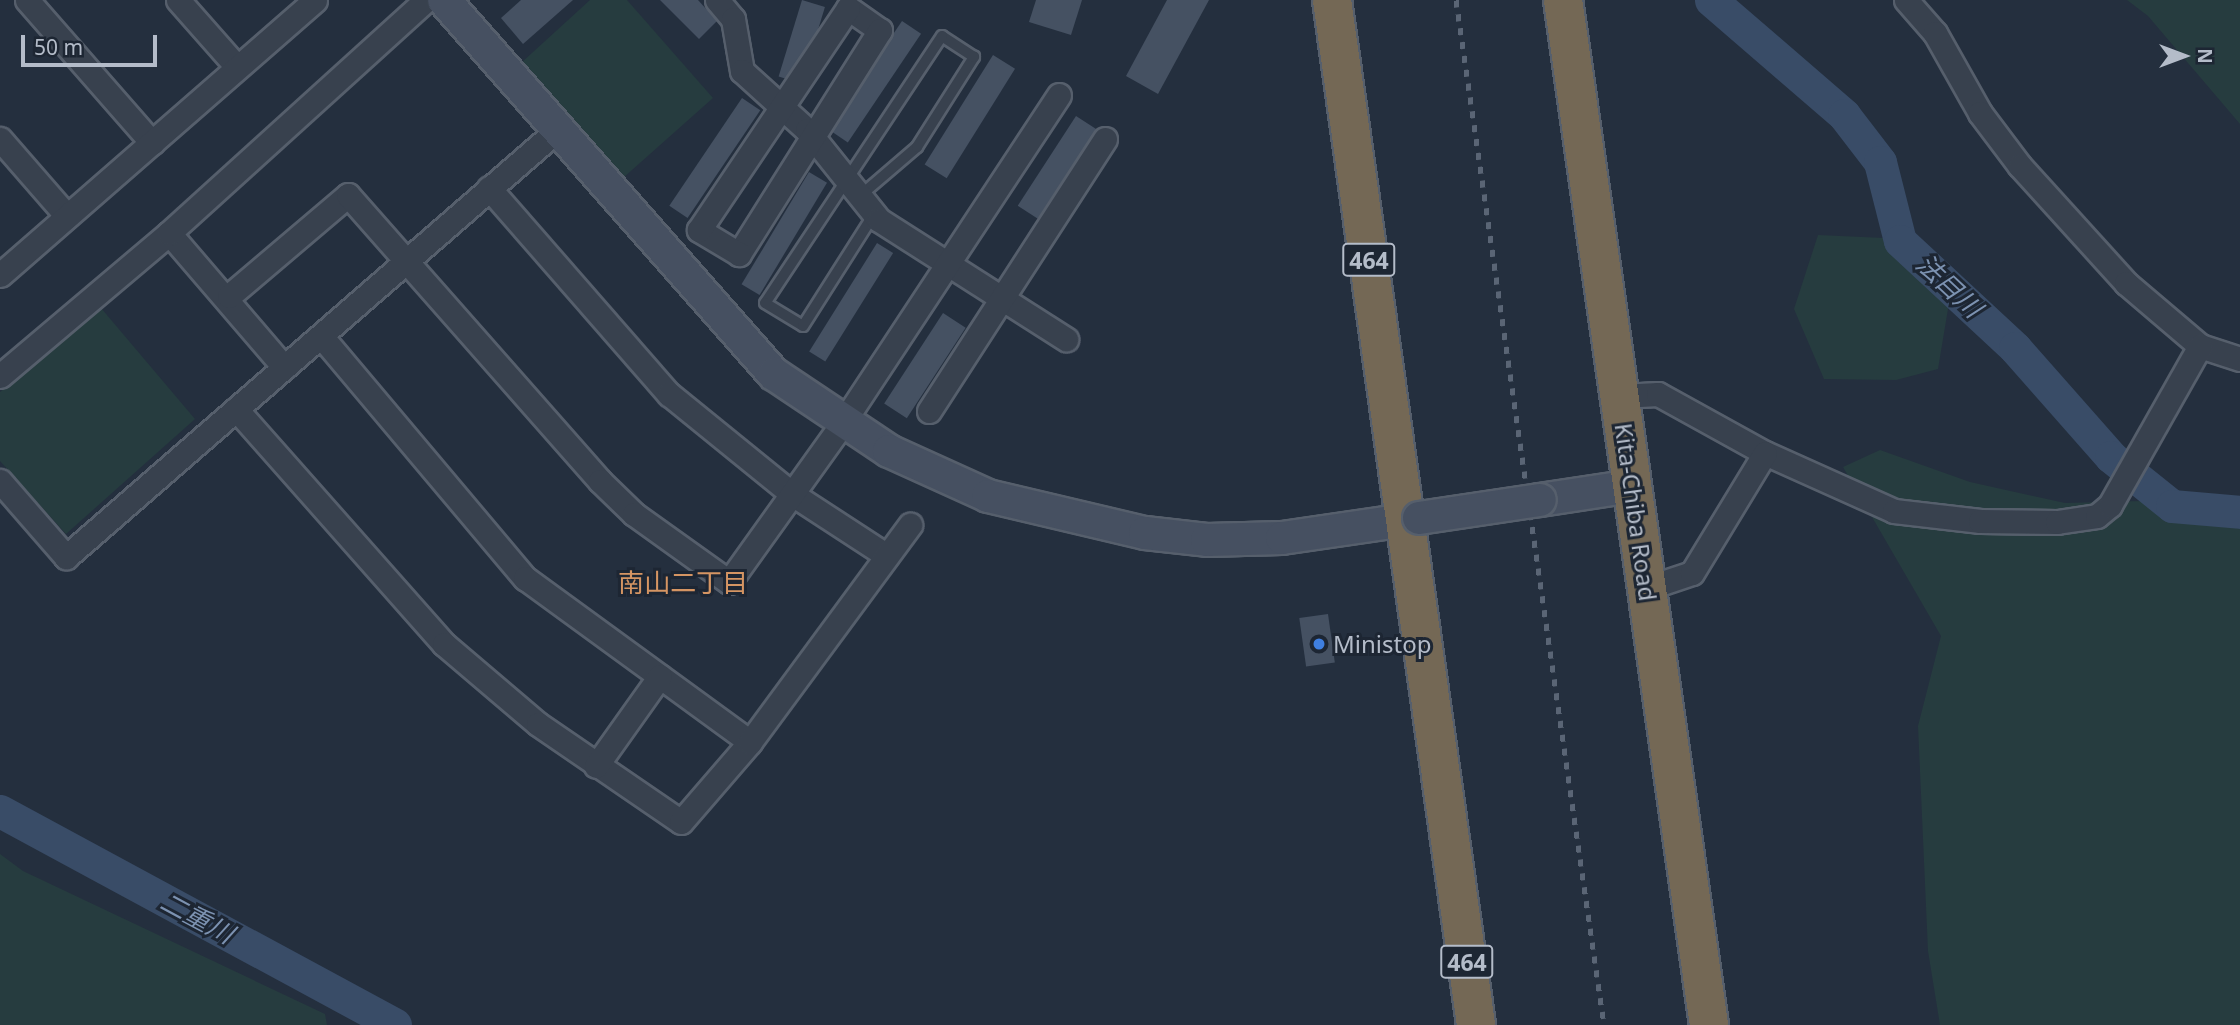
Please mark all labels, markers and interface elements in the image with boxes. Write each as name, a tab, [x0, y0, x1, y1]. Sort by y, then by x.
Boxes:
scale bar	[24, 21, 161, 65]
north arrow	[2149, 21, 2219, 91]
text: 50 m	[34, 33, 83, 61]
text: N	[2192, 48, 2218, 64]
road number: 464	[1341, 241, 1397, 280]
water label: 法目川	[1910, 248, 1988, 324]
street label: Kita-Chiba Road	[1609, 421, 1663, 603]
district label: 南山二丁目	[618, 567, 748, 599]
place label: Ministop	[1333, 630, 1431, 658]
marker: Ministop	[1311, 636, 1327, 652]
water label: 二重川	[155, 886, 239, 950]
road number: 464	[1439, 942, 1495, 981]

